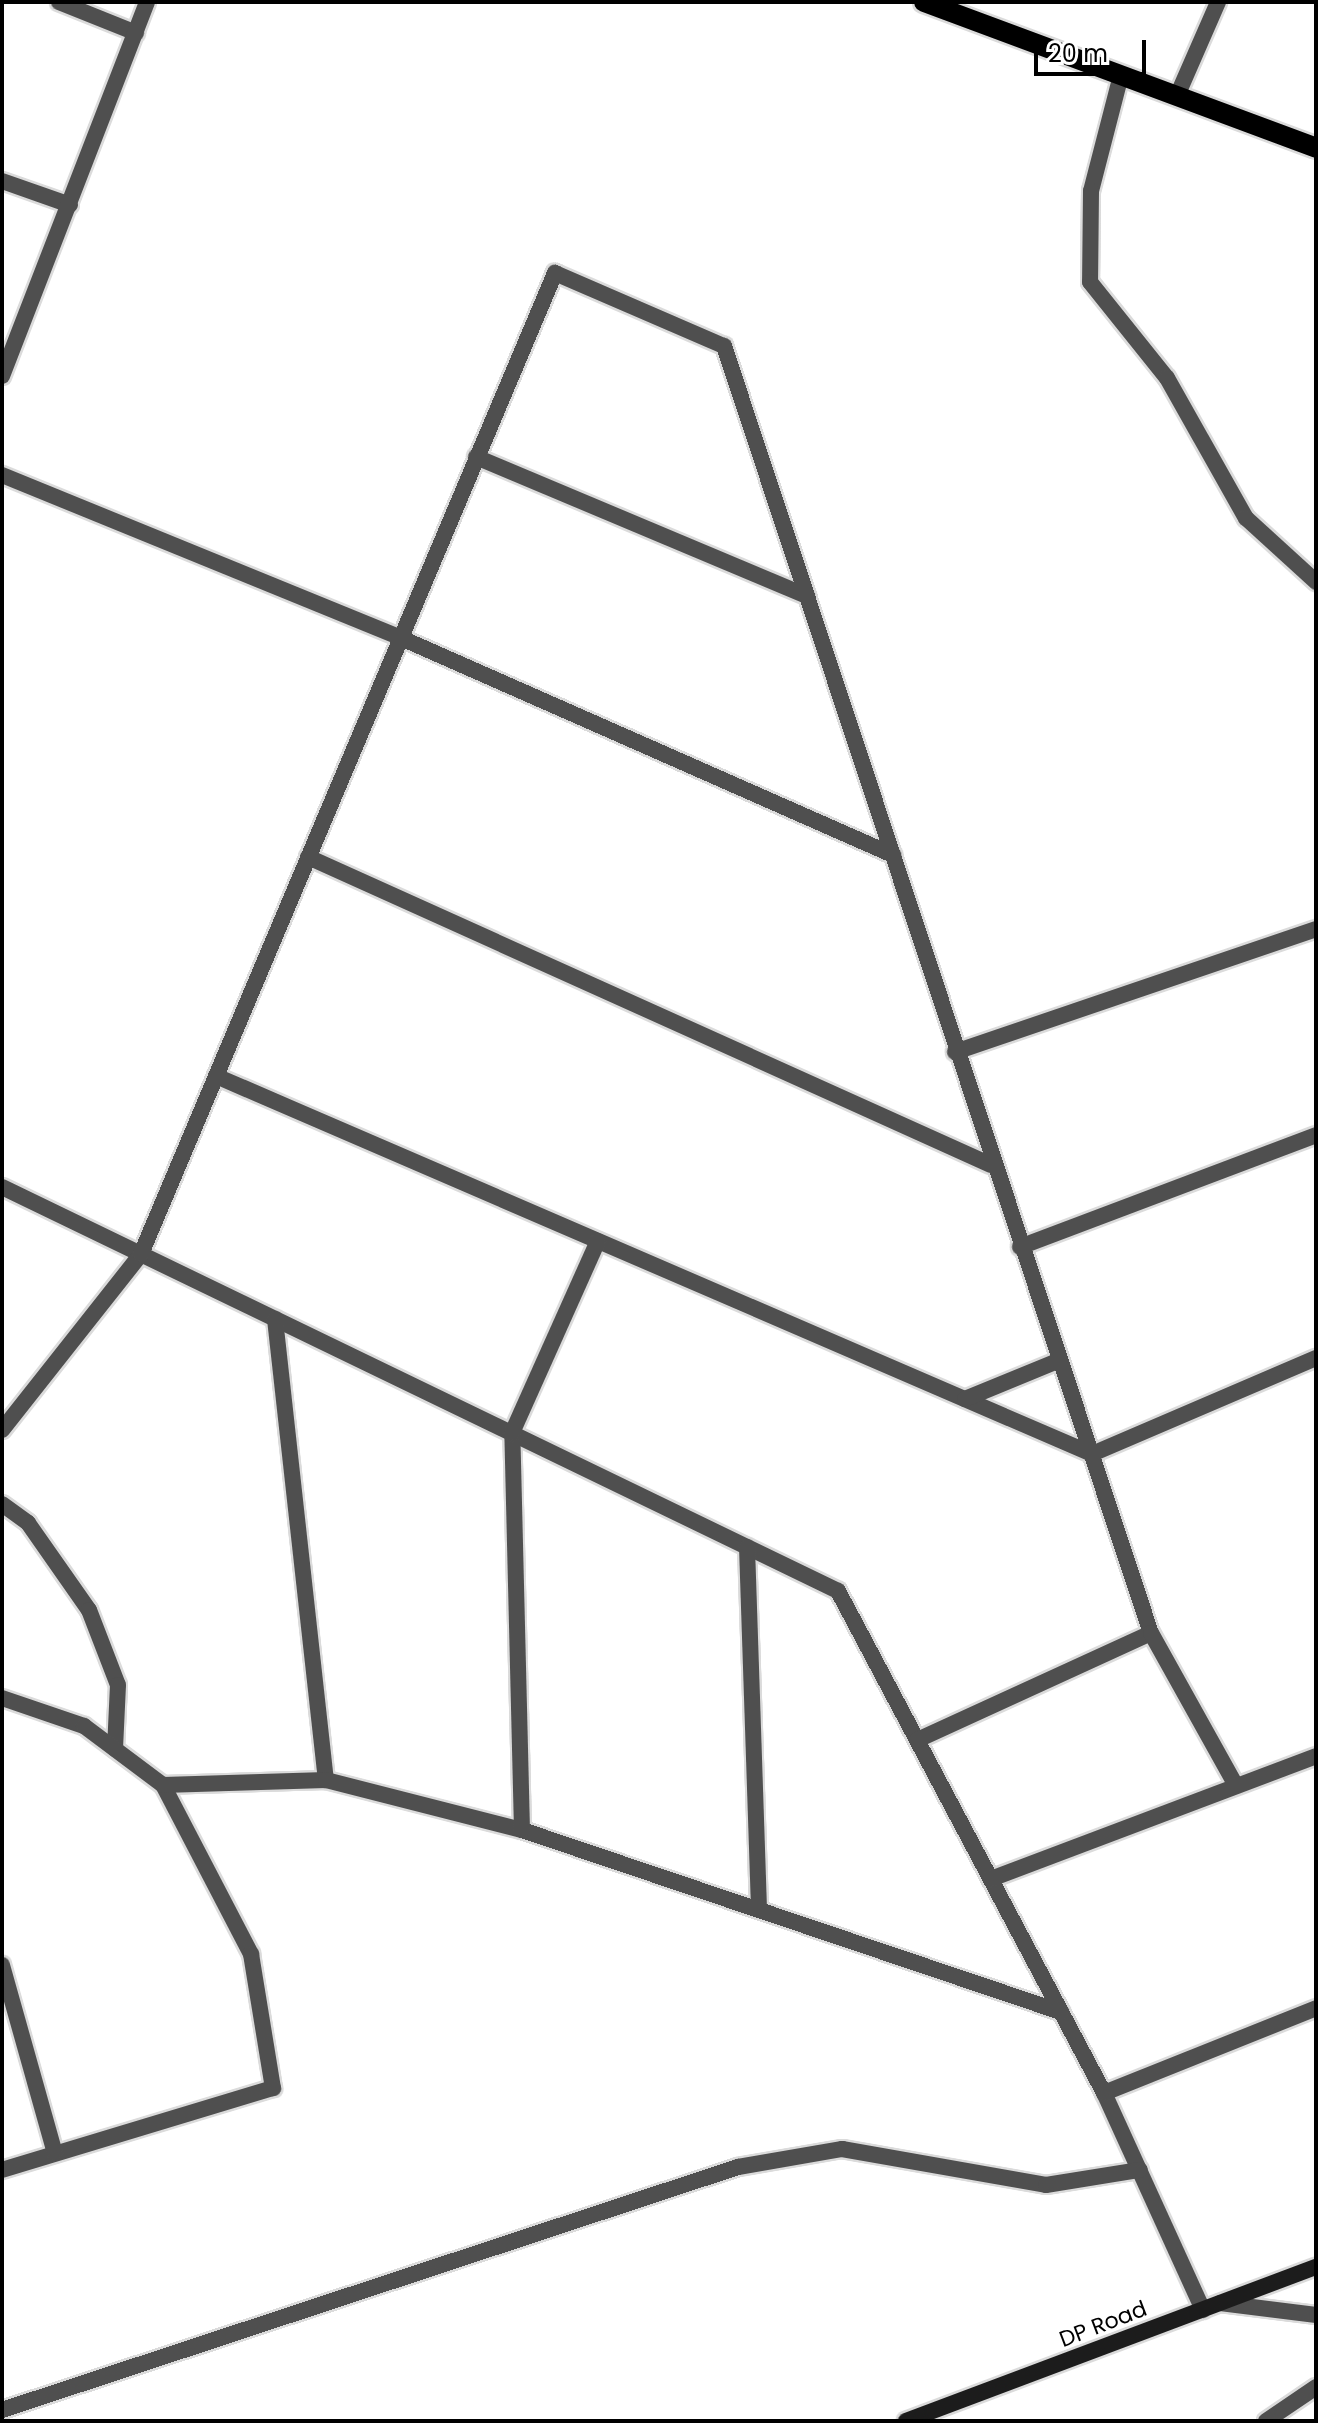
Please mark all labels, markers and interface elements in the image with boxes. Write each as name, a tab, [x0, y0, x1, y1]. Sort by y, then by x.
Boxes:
scale bar	[1038, 24, 1150, 74]
text: 20 m	[1048, 37, 1108, 70]
street label: DP Road	[1056, 2295, 1150, 2353]

